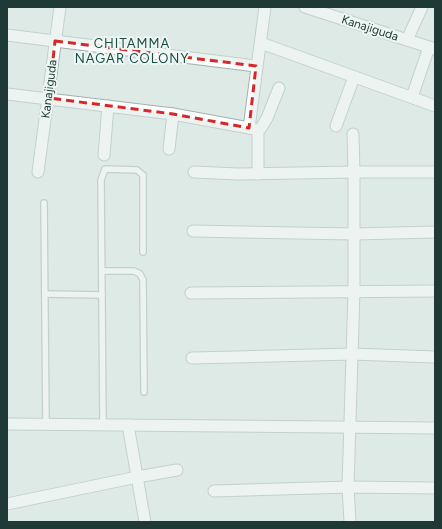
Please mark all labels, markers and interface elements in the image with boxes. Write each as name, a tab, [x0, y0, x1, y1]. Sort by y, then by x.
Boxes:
street label: Kanajiguda	[340, 12, 400, 44]
district label: CHITAMMA NAGAR COLONY	[75, 36, 189, 66]
street label: Kanajiguda	[38, 59, 60, 119]

